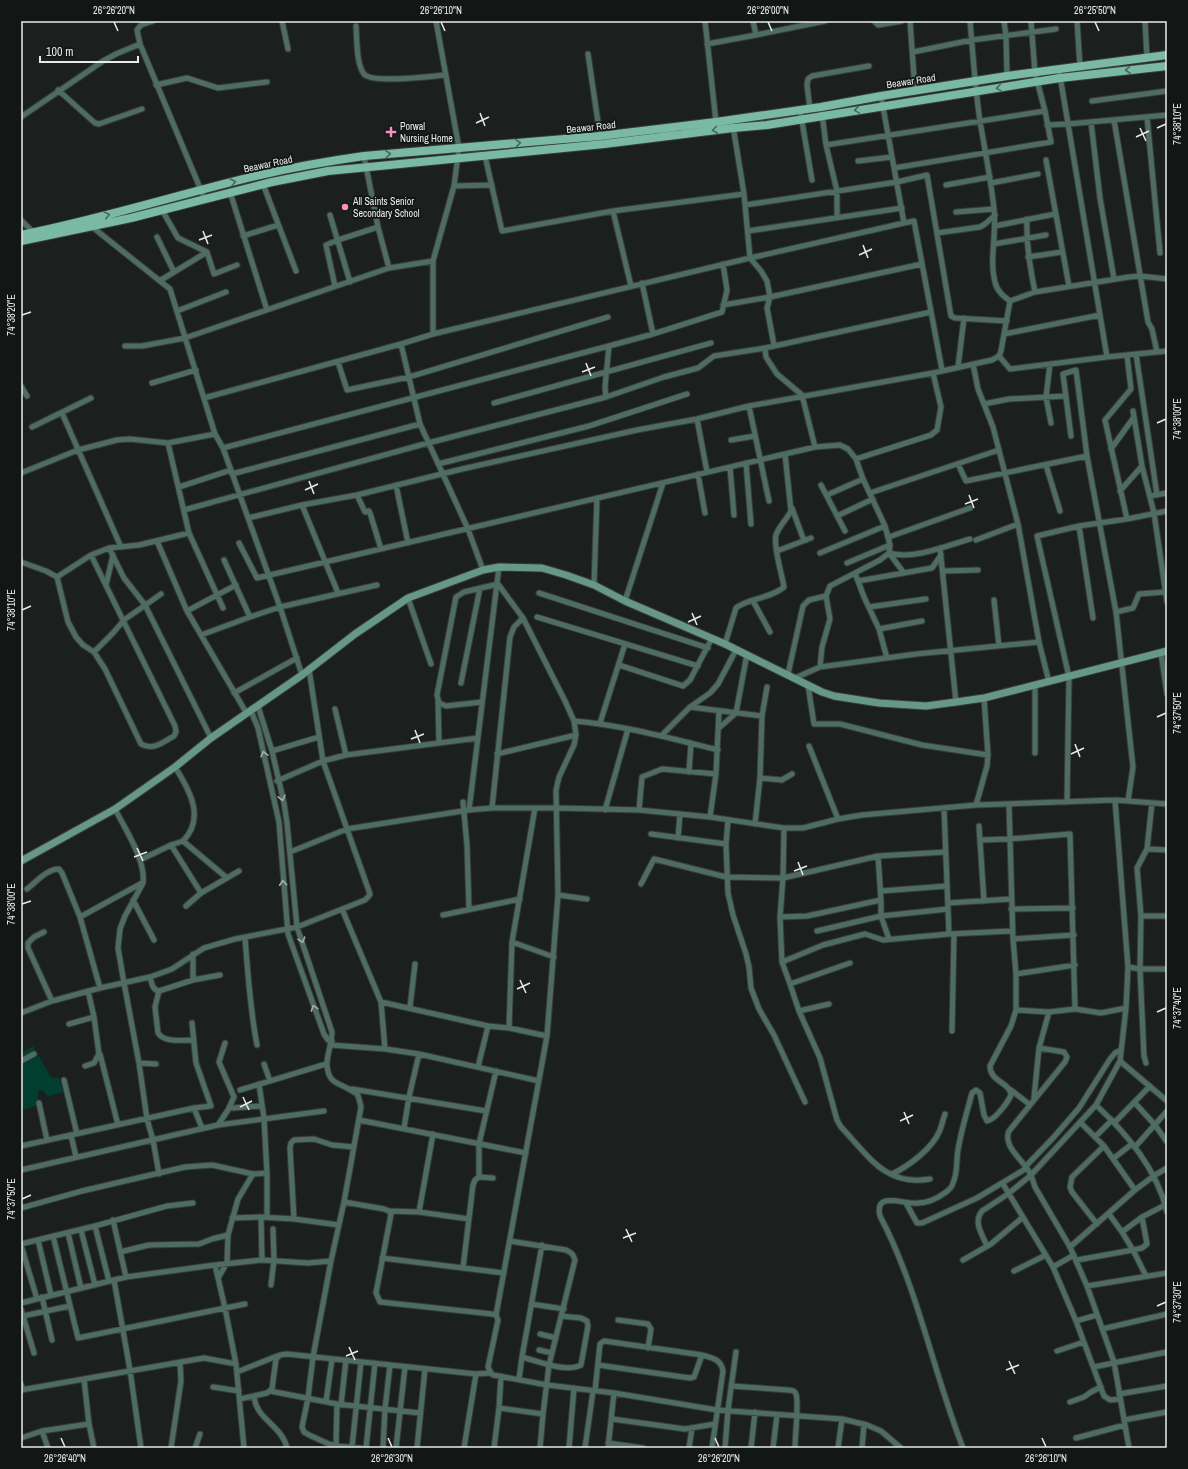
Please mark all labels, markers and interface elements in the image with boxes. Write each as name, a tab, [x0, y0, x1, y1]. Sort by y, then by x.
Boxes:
text: 26°26'20"N	[93, 4, 135, 17]
text: 26°26'10"N	[420, 4, 462, 17]
text: 26°26'00"N	[747, 4, 789, 17]
text: 26°25'50"N	[1074, 4, 1116, 17]
scale bar	[40, 38, 138, 64]
text: 100 m	[46, 44, 73, 60]
one-way arrow	[1125, 65, 1131, 74]
street label: Beawar Road	[885, 71, 937, 91]
one-way arrow	[996, 83, 1003, 91]
text: 74°38'10"E	[1171, 103, 1184, 145]
one-way arrow	[854, 105, 860, 114]
street label: Beawar Road	[566, 118, 616, 136]
place label: Porwal Nursing Home	[400, 120, 453, 145]
one-way arrow	[712, 125, 718, 134]
marker: Porwal Nursing Home	[385, 126, 397, 138]
one-way arrow	[515, 139, 521, 148]
one-way arrow	[385, 150, 391, 159]
street label: Beawar Road	[242, 152, 294, 176]
one-way arrow	[230, 179, 236, 187]
place label: All Saints Senior Secondary School	[352, 195, 420, 220]
marker: All Saints Senior Secondary School	[340, 202, 350, 212]
one-way arrow	[104, 212, 111, 220]
text: 74°38'20"E	[5, 294, 18, 336]
text: 74°38'00"E	[1171, 398, 1184, 440]
text: 74°38'10"E	[5, 589, 18, 631]
text: 74°37'50"E	[1171, 692, 1184, 734]
one-way arrow	[261, 751, 269, 758]
one-way arrow	[278, 795, 286, 801]
one-way arrow	[279, 880, 288, 886]
text: 74°38'00"E	[5, 883, 18, 925]
one-way arrow	[297, 936, 305, 943]
text: 74°37'40"E	[1171, 987, 1184, 1029]
one-way arrow	[311, 1004, 319, 1011]
text: 74°37'50"E	[5, 1178, 18, 1220]
text: 74°37'30"E	[1171, 1281, 1184, 1323]
text: 26°26'40"N	[44, 1452, 86, 1465]
text: 26°26'30"N	[371, 1452, 413, 1465]
text: 26°26'20"N	[698, 1452, 740, 1465]
text: 26°26'10"N	[1025, 1452, 1067, 1465]

